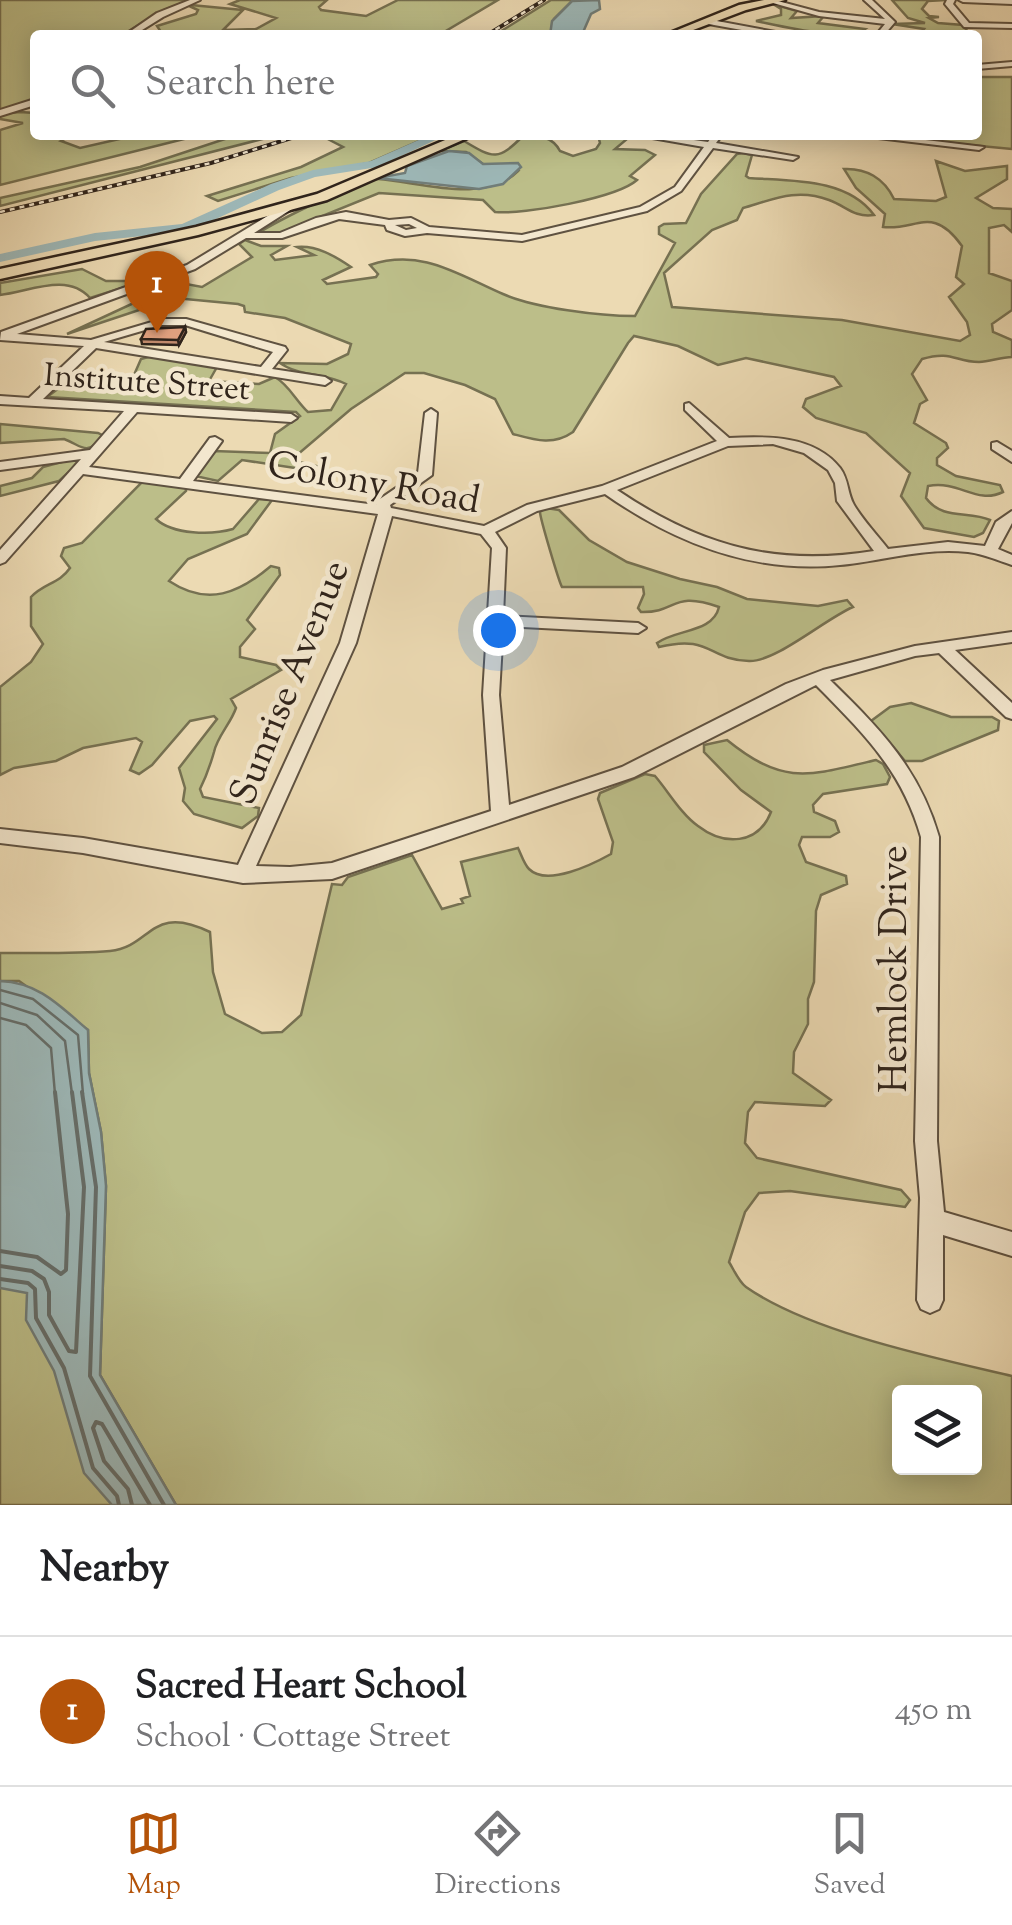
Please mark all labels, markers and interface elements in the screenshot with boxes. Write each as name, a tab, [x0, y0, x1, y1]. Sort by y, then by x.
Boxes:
search box	[30, 30, 982, 140]
icon: search	[65, 58, 120, 113]
text: Search here	[145, 58, 336, 112]
pin: 1	[124, 250, 190, 333]
street label: Institute Street	[42, 354, 251, 414]
street label: Colony Road	[263, 440, 484, 530]
street label: Sunrise Avenue	[218, 553, 365, 814]
your location	[473, 605, 524, 656]
street label: Hemlock Drive	[870, 845, 924, 1093]
map controls	[892, 1385, 982, 1475]
button: layers	[892, 1385, 982, 1475]
text: Nearby	[40, 1540, 169, 1600]
text: Sacred Heart School	[135, 1661, 467, 1715]
text: 1	[67, 1688, 78, 1734]
text: 450 m	[895, 1688, 972, 1734]
text: School · Cottage Street	[135, 1715, 451, 1761]
tab: Map	[126, 1806, 181, 1906]
tab: Directions	[434, 1806, 561, 1906]
tab: Saved	[814, 1806, 886, 1906]

